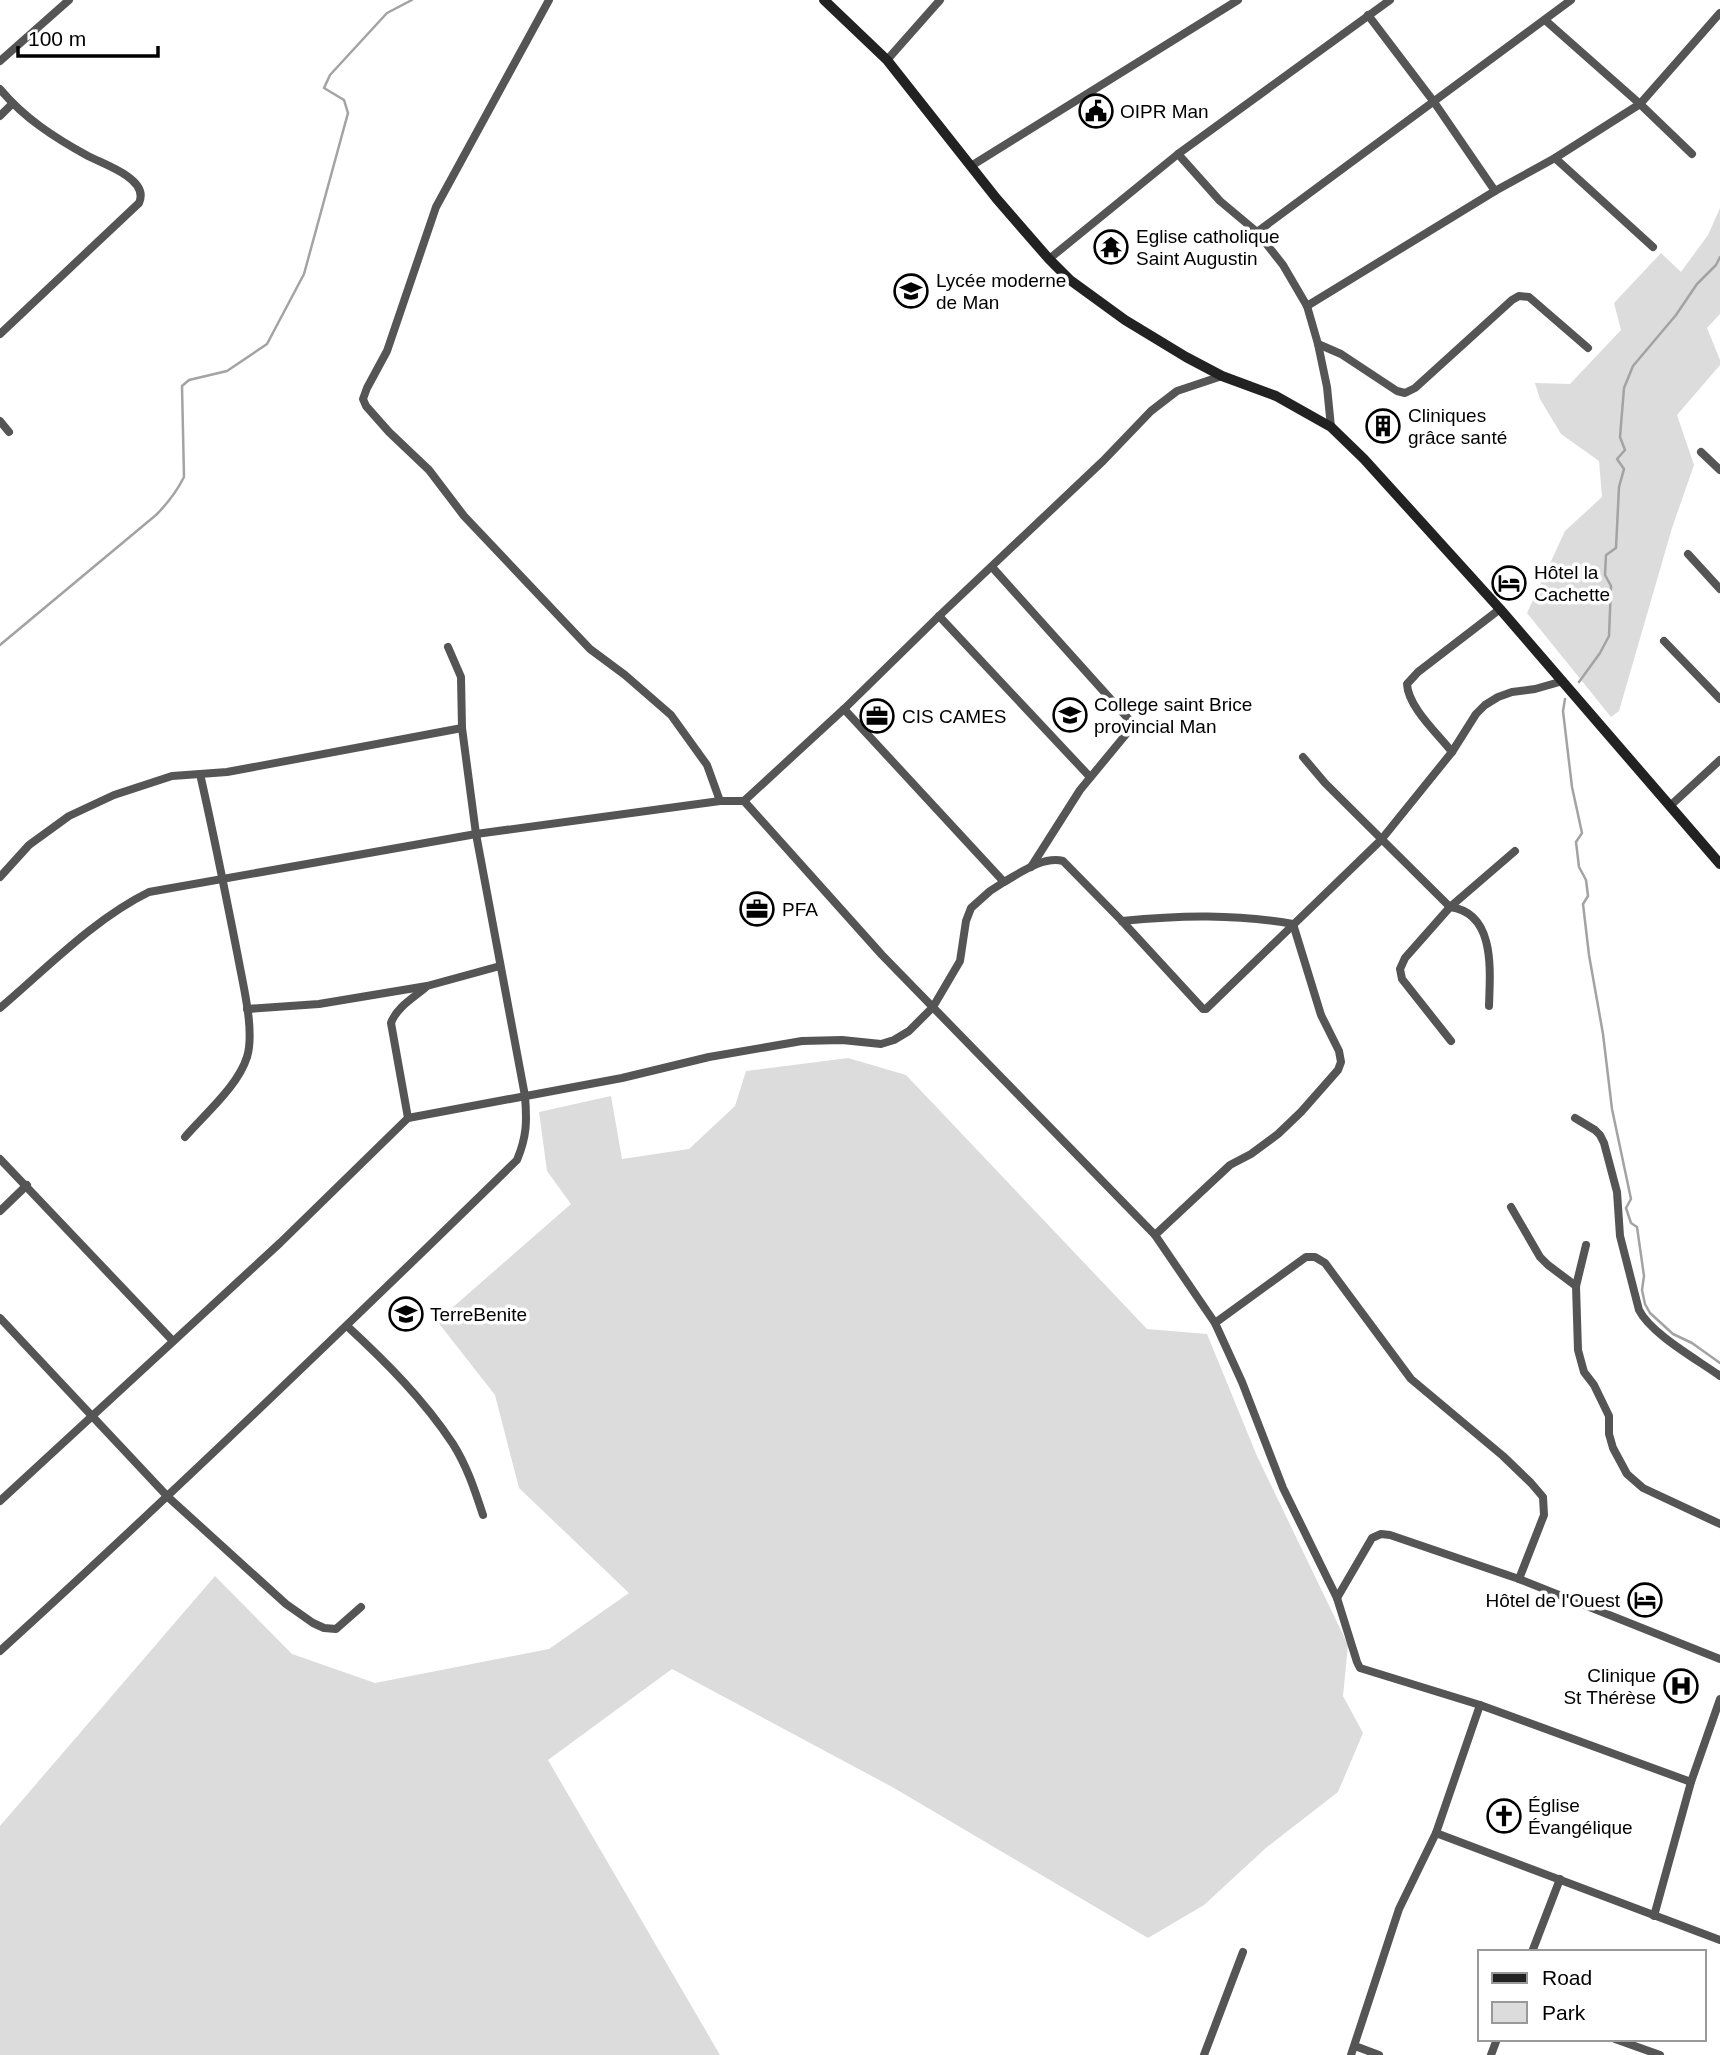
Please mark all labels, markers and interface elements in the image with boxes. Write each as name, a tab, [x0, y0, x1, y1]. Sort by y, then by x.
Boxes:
scale bar	[18, 14, 158, 58]
text: 100 m	[28, 27, 86, 50]
public building icon: OIPR Man	[1077, 92, 1115, 130]
place label: OIPR Man	[1120, 101, 1209, 122]
place label: Eglise catholique Saint Augustin	[1136, 226, 1280, 269]
temple icon: Eglise catholique Saint Augustin	[1092, 228, 1130, 266]
place label: Lycée moderne de Man	[936, 270, 1066, 313]
school or university icon: Lycée moderne de Man	[892, 272, 930, 310]
place label: Cliniques grâce santé	[1408, 405, 1507, 448]
building icon: Cliniques grâce santé	[1364, 407, 1402, 445]
place label: Hôtel la Cachette	[1534, 562, 1610, 605]
hotel icon: Hôtel la Cachette	[1490, 564, 1528, 602]
place label: College saint Brice provincial Man	[1094, 694, 1252, 737]
school or university icon: College saint Brice provincial Man	[1051, 696, 1089, 734]
office icon: CIS CAMES	[858, 697, 896, 735]
place label: CIS CAMES	[902, 706, 1007, 727]
office icon: PFA	[738, 890, 776, 928]
place label: PFA	[782, 899, 818, 920]
school or university icon: TerreBenite	[387, 1295, 425, 1333]
place label: TerreBenite	[430, 1304, 527, 1325]
hotel icon: Hôtel de l'Ouest	[1626, 1581, 1664, 1619]
place label: Hôtel de l'Ouest	[1485, 1590, 1621, 1611]
place label: Clinique St Thérèse	[1563, 1665, 1656, 1708]
hospital icon: Clinique St Thérèse	[1662, 1667, 1700, 1705]
place label: Église Évangélique	[1528, 1795, 1633, 1838]
church icon: Église Évangélique	[1485, 1797, 1523, 1835]
legend	[1478, 1950, 1706, 2041]
text: Road	[1542, 1966, 1592, 1989]
text: Park	[1542, 2001, 1586, 2024]

